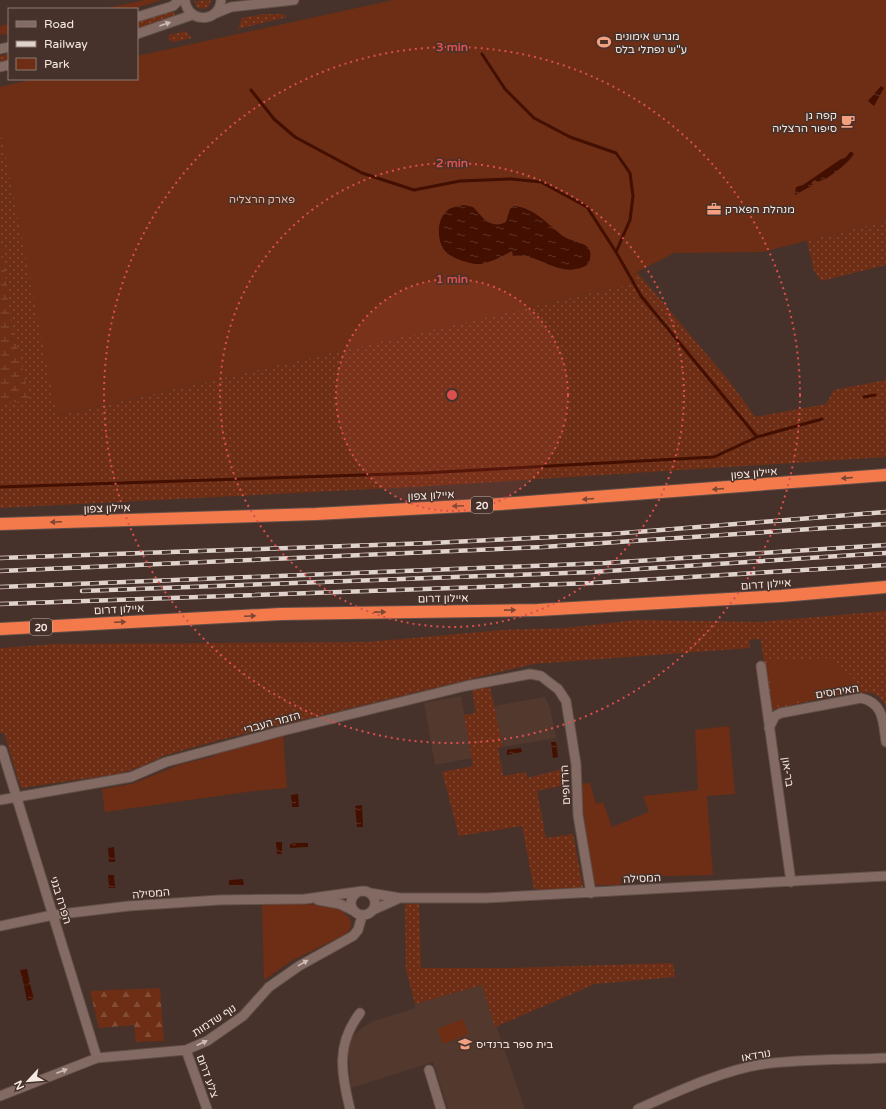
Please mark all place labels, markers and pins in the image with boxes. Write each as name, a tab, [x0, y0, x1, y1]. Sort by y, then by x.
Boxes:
place label: מגרש אימונים ע"ש נפתלי בלס	[615, 30, 687, 56]
sports icon: מגרש אימונים ע"ש נפתלי בלס	[596, 34, 612, 50]
place label: קפה גן סיפור הרצליה	[772, 109, 837, 135]
cafe icon: קפה גן סיפור הרצליה	[840, 113, 856, 129]
office icon: מנהלת הפארק	[706, 201, 722, 217]
place label: מנהלת הפארק	[725, 203, 795, 216]
centre of rings	[445, 388, 459, 402]
school or university icon: בית ספר ברנדיס	[457, 1036, 473, 1052]
place label: בית ספר ברנדיס	[476, 1038, 553, 1051]

